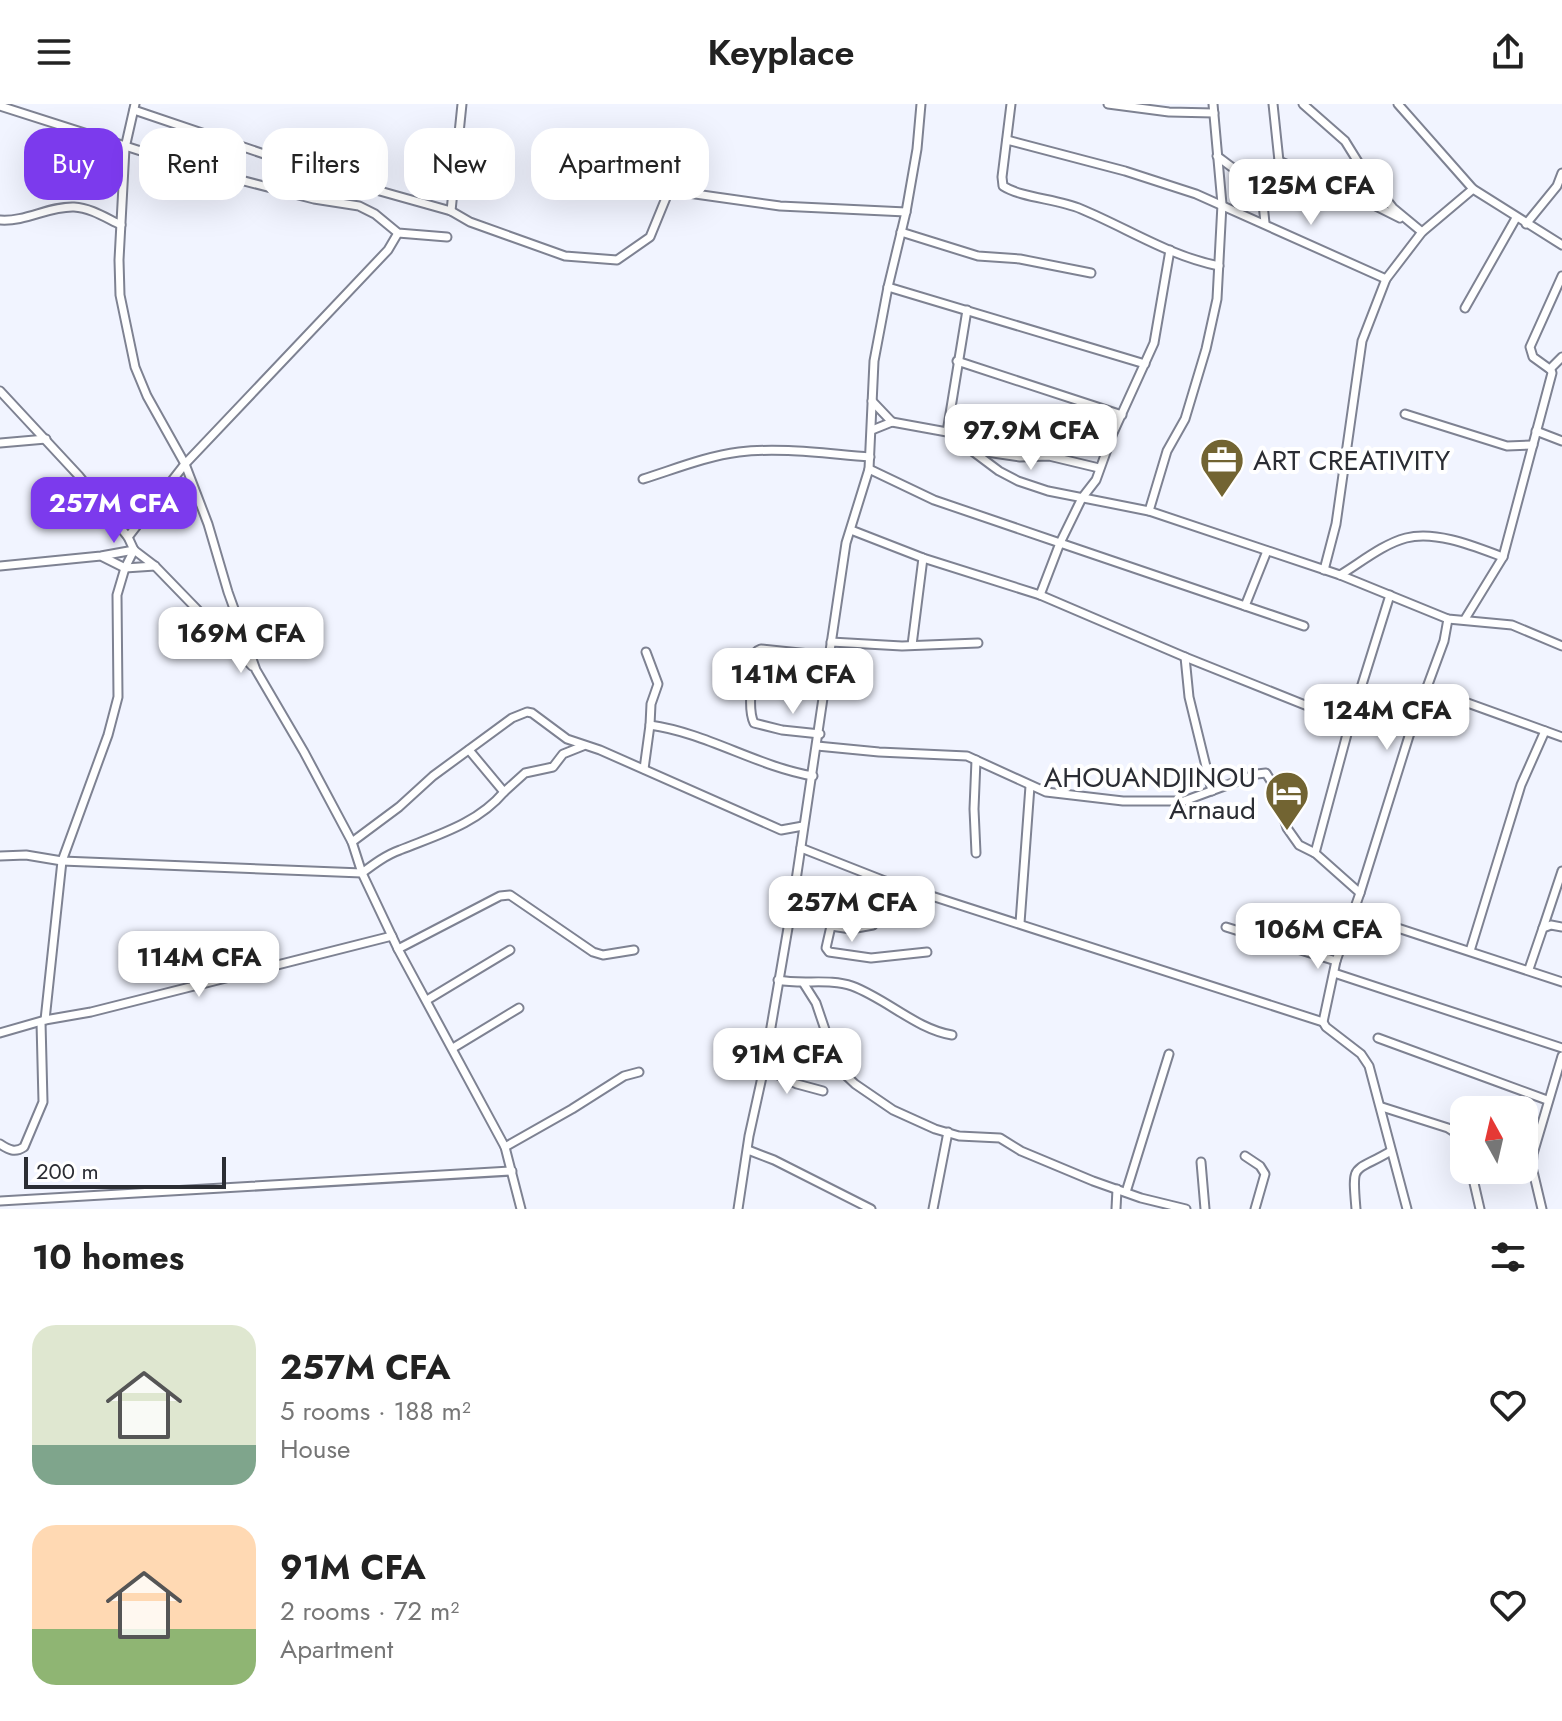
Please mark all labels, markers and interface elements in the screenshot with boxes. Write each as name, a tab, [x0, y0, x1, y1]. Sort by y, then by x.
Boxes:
text: Keyplace	[707, 26, 855, 78]
icon: menu	[32, 30, 76, 74]
icon: share	[1486, 30, 1530, 74]
chip: Buy	[24, 128, 123, 200]
chip: Rent	[139, 128, 246, 200]
chip: Filters	[262, 128, 388, 200]
chip: New	[404, 128, 515, 200]
chip: Apartment	[531, 128, 709, 200]
pin: 125M CFA	[1228, 159, 1394, 227]
text: 125M CFA	[1247, 166, 1375, 204]
pin: 97.9M CFA	[939, 404, 1123, 472]
text: 97.9M CFA	[963, 411, 1099, 449]
office icon: ART CREATIVITY	[1198, 436, 1246, 499]
place label: ART CREATIVITY	[1253, 440, 1450, 481]
pin: 257M CFA	[31, 477, 197, 545]
text: 257M CFA	[49, 484, 179, 522]
pin: 169M CFA	[158, 607, 324, 675]
text: 169M CFA	[177, 614, 305, 652]
pin: 141M CFA	[710, 648, 876, 716]
text: 141M CFA	[730, 655, 856, 693]
pin: 124M CFA	[1304, 684, 1470, 752]
text: 124M CFA	[1322, 691, 1452, 729]
place label: AHOUANDJINOU Arnaud	[1044, 757, 1256, 830]
hotel icon: AHOUANDJINOU Arnaud	[1263, 769, 1311, 832]
pin: 257M CFA	[769, 876, 935, 944]
text: 257M CFA	[787, 883, 917, 921]
pin: 106M CFA	[1235, 903, 1401, 971]
text: 106M CFA	[1254, 910, 1382, 948]
pin: 114M CFA	[116, 931, 282, 999]
text: 114M CFA	[136, 938, 262, 976]
pin: 91M CFA	[713, 1028, 861, 1096]
text: 91M CFA	[731, 1035, 843, 1073]
north arrow	[1450, 1096, 1538, 1184]
map controls	[1450, 1096, 1538, 1184]
scale bar	[24, 1153, 226, 1189]
text: 200 m	[36, 1155, 99, 1187]
text: 10 homes	[32, 1233, 184, 1282]
icon: filters	[1486, 1235, 1530, 1279]
text: 257M CFA	[280, 1343, 450, 1392]
icon: home	[96, 1357, 192, 1453]
icon: heart	[1486, 1383, 1530, 1427]
text: 5 rooms · 188 m²	[280, 1392, 471, 1430]
text: House	[280, 1430, 350, 1468]
text: 91M CFA	[280, 1543, 426, 1592]
icon: home	[96, 1557, 192, 1653]
icon: heart	[1486, 1583, 1530, 1627]
text: 2 rooms · 72 m²	[280, 1592, 459, 1630]
text: Apartment	[280, 1630, 393, 1668]

